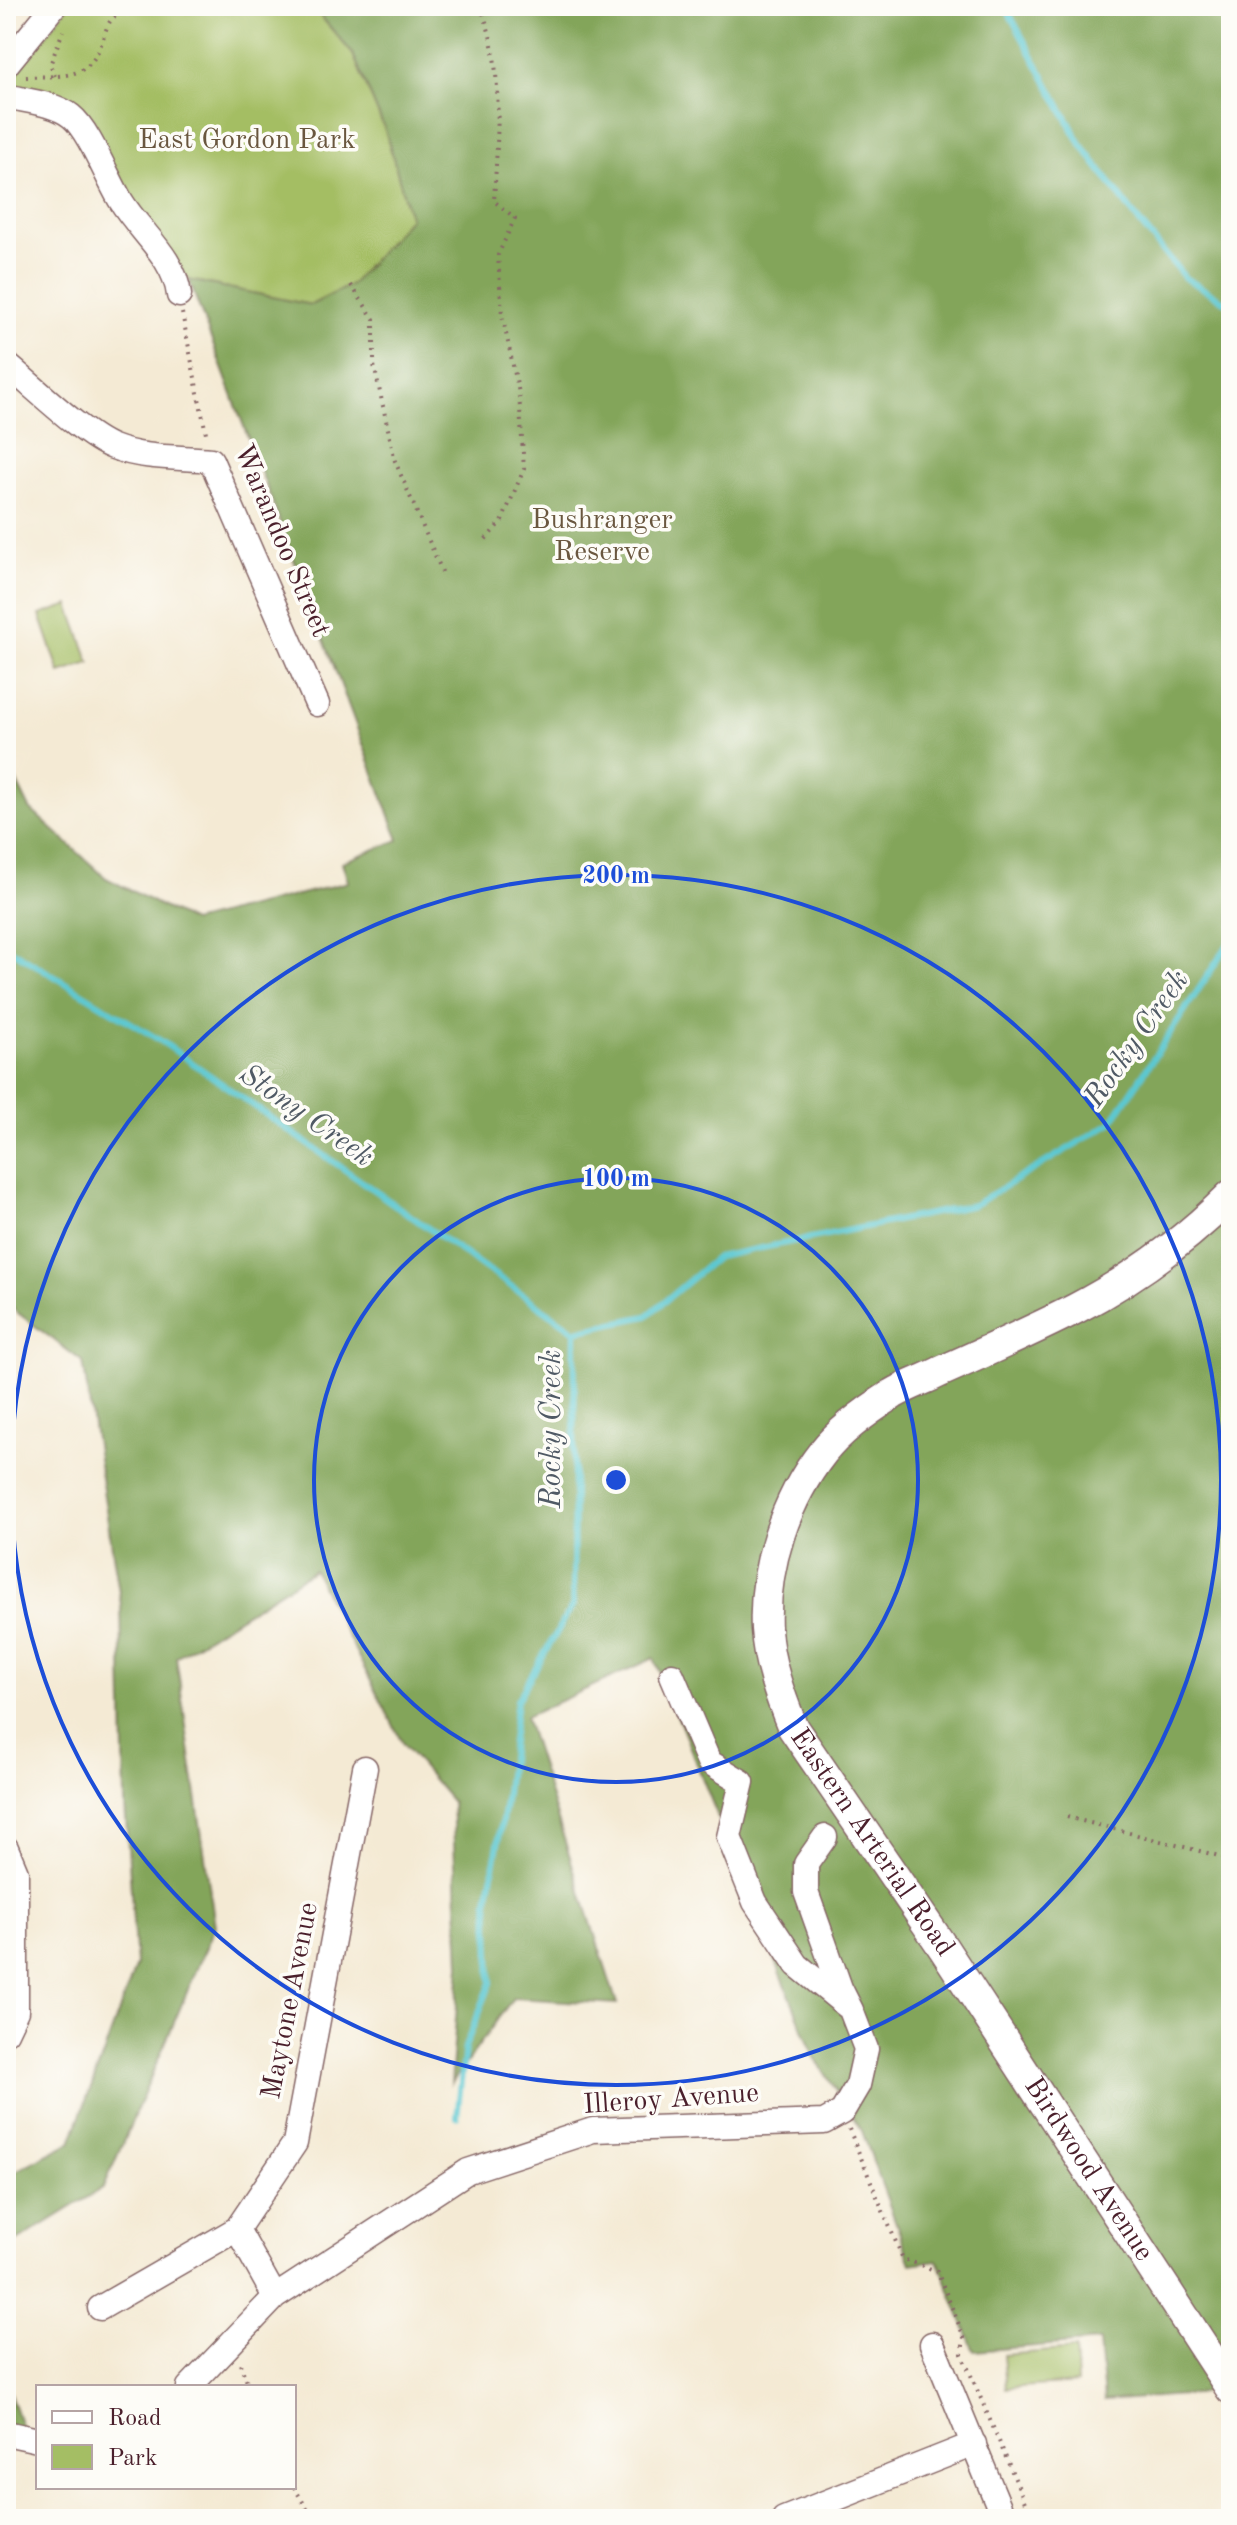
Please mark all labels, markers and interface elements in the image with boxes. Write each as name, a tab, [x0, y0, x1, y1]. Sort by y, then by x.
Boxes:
park label: East Gordon Park	[138, 127, 356, 155]
street label: Warandoo Street	[228, 441, 334, 641]
park label: Bushranger Reserve	[531, 507, 673, 567]
text: 200 m	[582, 865, 650, 889]
water label: Rocky Creek	[1079, 965, 1195, 1114]
water label: Stony Creek	[234, 1059, 378, 1173]
text: 100 m	[582, 1168, 650, 1192]
water label: Rocky Creek	[537, 1350, 567, 1509]
centre of rings	[602, 1466, 630, 1494]
street label: Eastern Arterial Road	[784, 1724, 959, 1962]
street label: Maytone Avenue	[258, 1900, 324, 2102]
street label: Birdwood Avenue	[1018, 2073, 1158, 2266]
street label: Illeroy Avenue	[582, 2080, 760, 2120]
legend	[36, 2385, 296, 2489]
text: Road	[108, 2407, 161, 2431]
text: Park	[108, 2447, 157, 2471]

